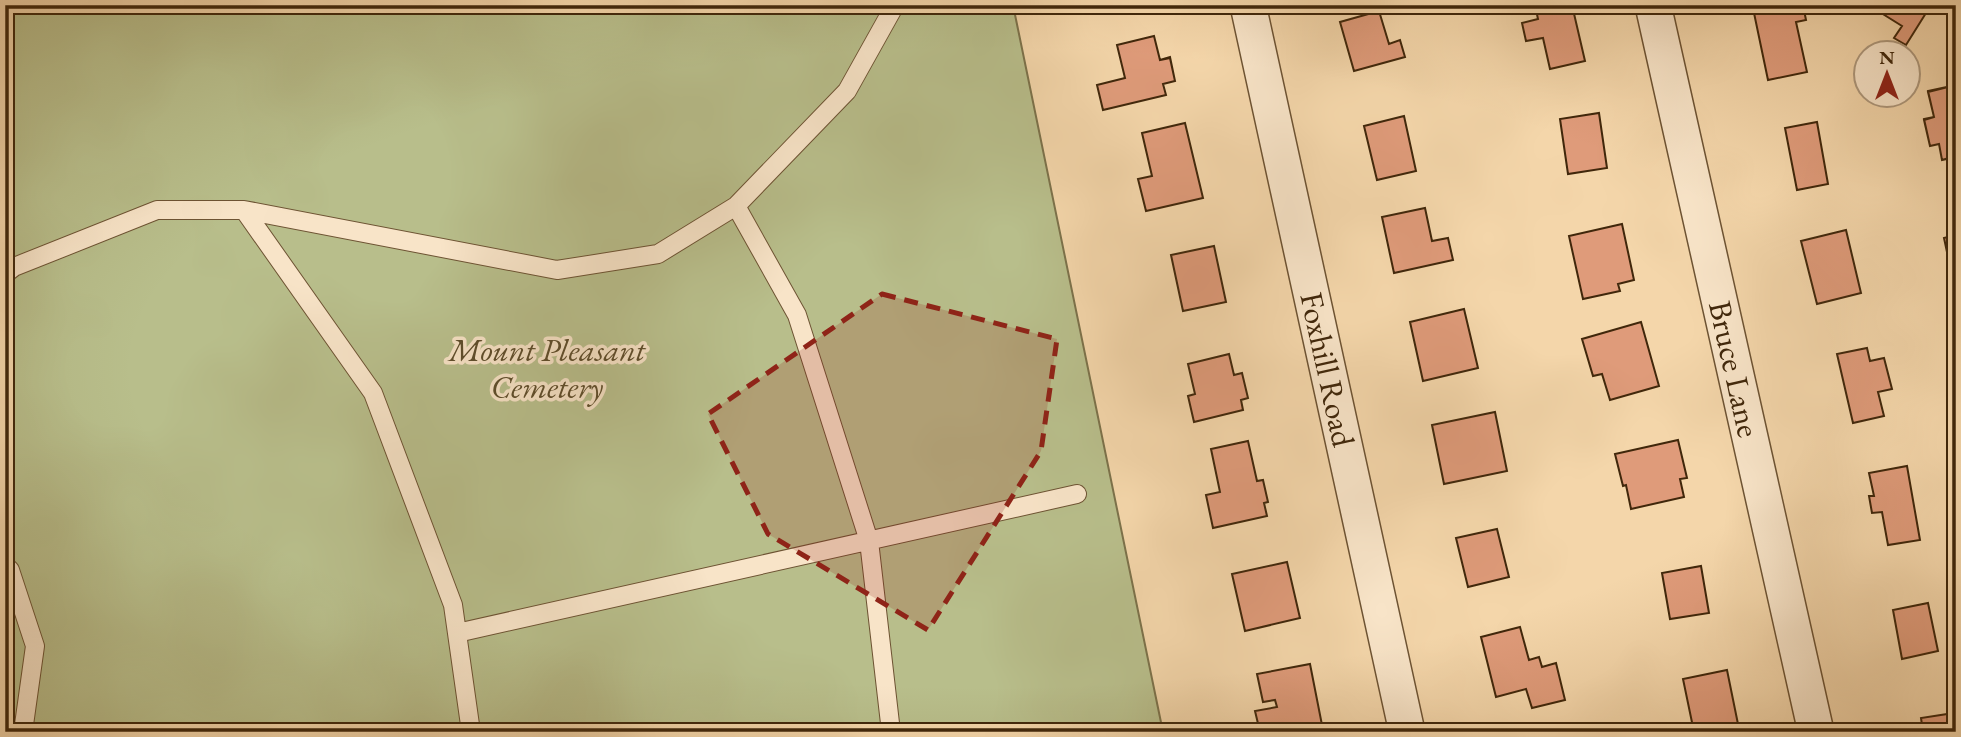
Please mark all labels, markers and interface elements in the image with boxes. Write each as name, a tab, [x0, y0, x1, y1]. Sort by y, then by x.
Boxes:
north arrow	[1853, 38, 1923, 108]
text: N	[1879, 45, 1895, 70]
street label: Foxhill Road	[1290, 288, 1365, 451]
street label: Bruce Lane	[1699, 297, 1770, 441]
park label: Mount Pleasant Cemetery	[447, 329, 647, 408]

